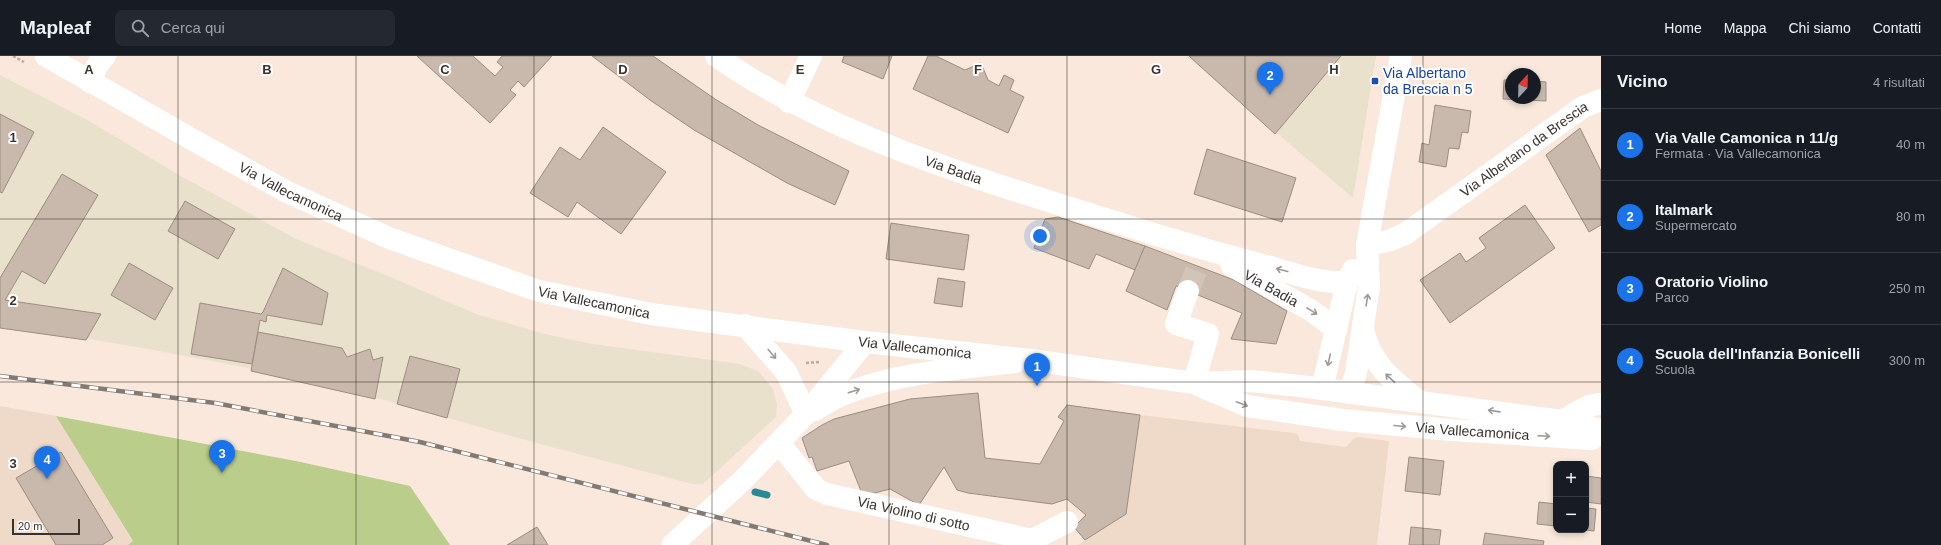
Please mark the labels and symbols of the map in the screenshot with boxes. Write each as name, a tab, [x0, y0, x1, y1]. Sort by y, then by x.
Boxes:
text: A	[84, 62, 94, 77]
text: B	[262, 62, 272, 77]
text: C	[440, 62, 450, 77]
text: D	[618, 62, 628, 77]
text: E	[796, 62, 805, 77]
text: F	[974, 62, 982, 77]
text: G	[1151, 62, 1161, 77]
pin: 2	[1257, 62, 1283, 95]
text: H	[1329, 62, 1339, 77]
place label: Via Albertano da Brescia n 5	[1383, 65, 1473, 97]
north arrow	[1505, 68, 1541, 104]
marker: Via Albertano da Brescia n 5	[1370, 76, 1380, 86]
street label: Via Albertano da Brescia	[1457, 98, 1590, 200]
text: 1	[9, 130, 17, 145]
street label: Via Badia	[922, 152, 984, 187]
street label: Via Vallecamonica	[236, 159, 345, 224]
your location	[1030, 226, 1050, 246]
street label: Via Badia	[1241, 266, 1301, 310]
one-way arrow	[1275, 266, 1288, 273]
street label: Via Vallecamonica	[537, 283, 652, 322]
text: 2	[9, 293, 17, 308]
one-way arrow	[1363, 294, 1371, 307]
one-way arrow	[1306, 307, 1317, 315]
street label: Via Vallecamonica	[857, 333, 973, 362]
one-way arrow	[767, 348, 776, 359]
pin: 1	[1024, 353, 1050, 386]
one-way arrow	[1324, 354, 1332, 367]
one-way arrow	[1385, 373, 1395, 382]
one-way arrow	[847, 387, 860, 394]
one-way arrow	[1236, 400, 1248, 408]
one-way arrow	[1488, 407, 1501, 415]
street label: Via Vallecamonica	[1415, 419, 1530, 443]
one-way arrow	[1393, 422, 1406, 429]
one-way arrow	[1537, 432, 1550, 439]
pin: 3	[209, 440, 235, 473]
pin: 4	[34, 446, 60, 479]
text: 3	[9, 456, 17, 471]
street label: Via Violino di sotto	[856, 493, 972, 534]
scale bar	[12, 517, 80, 536]

